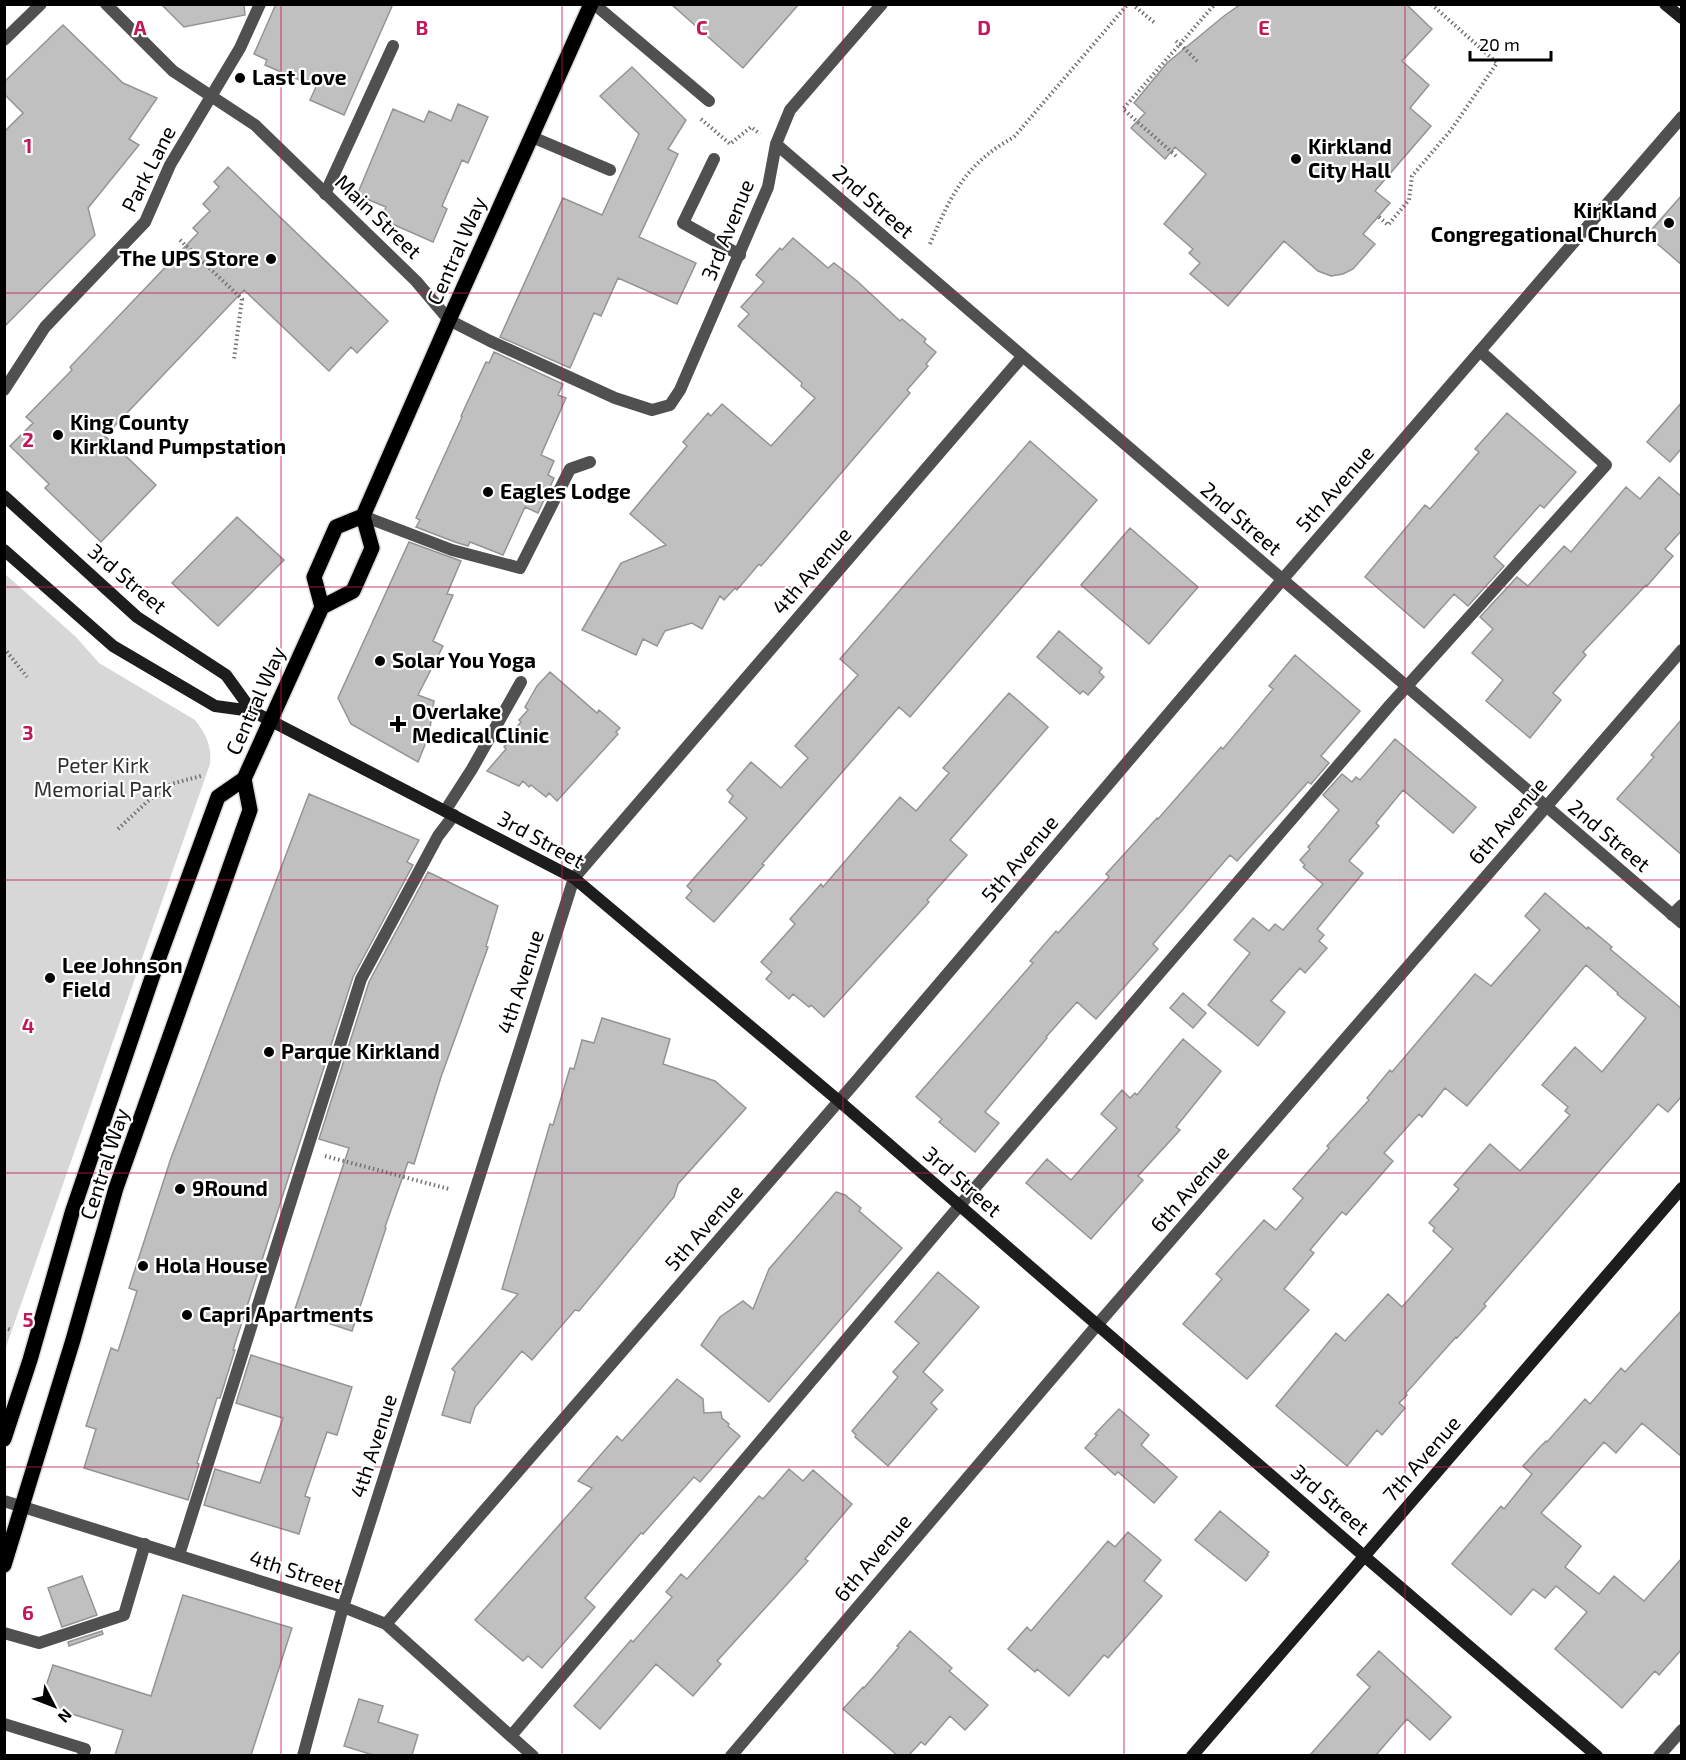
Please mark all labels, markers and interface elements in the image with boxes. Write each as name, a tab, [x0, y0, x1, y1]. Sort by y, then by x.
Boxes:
text: A	[133, 15, 147, 39]
text: B	[416, 15, 428, 39]
text: C	[696, 15, 708, 39]
text: D	[977, 15, 991, 39]
text: E	[1258, 15, 1270, 39]
scale bar	[1470, 24, 1551, 62]
text: 20 m	[1479, 33, 1520, 55]
place label: Last Love	[252, 64, 347, 89]
marker: Last Love	[233, 71, 247, 85]
street label: Park Lane	[115, 121, 180, 216]
text: 1	[24, 133, 32, 157]
place label: Kirkland City Hall	[1308, 133, 1392, 183]
marker: Kirkland City Hall	[1289, 152, 1303, 166]
street label: 2nd Street	[828, 159, 920, 243]
street label: Main Street	[331, 169, 427, 263]
street label: 3rd Avenue	[695, 175, 758, 283]
street label: Central Way	[421, 192, 491, 308]
place label: Kirkland Congregational Church	[1431, 197, 1657, 246]
marker: Kirkland Congregational Church	[1662, 216, 1676, 230]
place label: The UPS Store	[119, 245, 259, 270]
marker: The UPS Store	[264, 252, 278, 266]
place label: King County Kirkland Pumpstation	[70, 409, 286, 458]
text: 2	[22, 427, 34, 451]
marker: King County Kirkland Pumpstation	[51, 428, 65, 442]
street label: 5th Avenue	[1290, 440, 1378, 536]
street label: 2nd Street	[1196, 476, 1288, 560]
place label: Eagles Lodge	[500, 478, 631, 503]
marker: Eagles Lodge	[481, 485, 495, 499]
street label: 4th Avenue	[766, 521, 856, 619]
street label: 3rd Street	[84, 538, 172, 618]
street label: Central Way	[220, 642, 290, 758]
place label: Solar You Yoga	[392, 647, 536, 672]
marker: Solar You Yoga	[373, 654, 387, 668]
place label: Overlake Medical Clinic	[412, 698, 549, 747]
marker: Overlake Medical Clinic	[389, 715, 407, 733]
text: 3	[22, 720, 34, 744]
park label: Peter Kirk Memorial Park	[34, 752, 173, 801]
street label: 6th Avenue	[1462, 772, 1551, 869]
street label: 2nd Street	[1564, 793, 1656, 876]
street label: 3rd Street	[494, 805, 589, 873]
street label: 5th Avenue	[975, 809, 1062, 907]
street label: 4th Avenue	[491, 926, 548, 1037]
place label: Lee Johnson Field	[62, 952, 183, 1001]
marker: Lee Johnson Field	[43, 971, 57, 985]
text: 4	[22, 1013, 35, 1037]
place label: Parque Kirkland	[281, 1038, 440, 1063]
marker: Parque Kirkland	[262, 1045, 276, 1059]
street label: Central Way	[74, 1105, 133, 1222]
street label: 3rd Street	[919, 1140, 1007, 1221]
street label: 6th Avenue	[1144, 1140, 1233, 1237]
place label: 9Round	[192, 1175, 268, 1200]
street label: 5th Avenue	[659, 1179, 747, 1275]
marker: 9Round	[173, 1182, 187, 1196]
place label: Hola House	[155, 1252, 268, 1277]
marker: Hola House	[136, 1259, 150, 1273]
place label: Capri Apartments	[199, 1301, 373, 1326]
text: 5	[22, 1307, 34, 1331]
marker: Capri Apartments	[180, 1308, 194, 1322]
street label: 4th Avenue	[344, 1390, 401, 1501]
street label: 7th Avenue	[1377, 1410, 1465, 1506]
street label: 3rd Street	[1287, 1458, 1375, 1539]
street label: 6th Avenue	[828, 1508, 916, 1606]
street label: 4th Street	[247, 1544, 346, 1597]
text: 6	[22, 1600, 34, 1624]
north arrow	[24, 1676, 84, 1736]
text: N	[55, 1706, 76, 1727]

